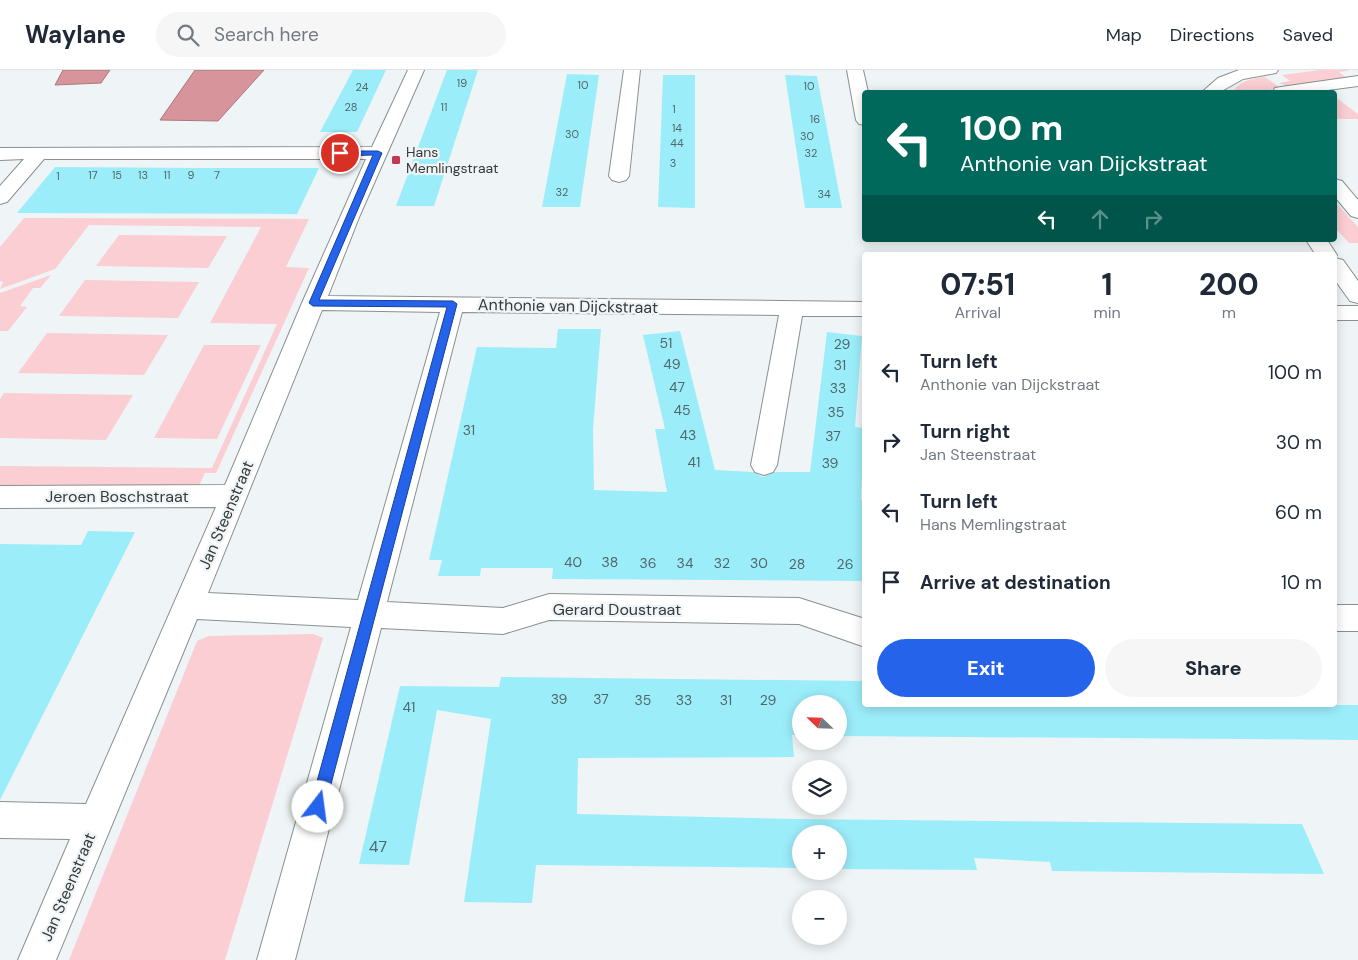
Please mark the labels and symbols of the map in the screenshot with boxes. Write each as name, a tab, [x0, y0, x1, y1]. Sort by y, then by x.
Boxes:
house number: 19	[457, 76, 467, 90]
house number: 10	[578, 78, 588, 92]
house number: 10	[804, 79, 814, 93]
house number: 24	[356, 80, 369, 94]
house number: 28	[345, 100, 357, 114]
house number: 11	[441, 100, 447, 114]
house number: 1	[672, 102, 676, 116]
house number: 16	[810, 112, 820, 126]
house number: 14	[672, 121, 682, 135]
house number: 30	[565, 127, 579, 141]
house number: 30	[800, 129, 814, 143]
pin	[319, 132, 361, 174]
house number: 44	[670, 136, 684, 150]
place label: Hans Memlingstraat	[406, 143, 498, 177]
house number: 32	[805, 146, 817, 160]
marker: Hans Memlingstraat	[390, 154, 402, 166]
house number: 3	[670, 156, 676, 170]
house number: 17	[88, 168, 98, 182]
house number: 15	[112, 168, 122, 182]
house number: 13	[138, 168, 148, 182]
house number: 11	[164, 168, 170, 182]
house number: 9	[188, 168, 195, 182]
house number: 7	[214, 168, 220, 182]
house number: 1	[56, 169, 60, 183]
house number: 32	[556, 185, 568, 199]
house number: 34	[817, 187, 831, 201]
street label: Anthonie van Dijckstraat	[478, 294, 658, 318]
house number: 51	[660, 334, 672, 352]
house number: 29	[834, 335, 851, 353]
house number: 49	[663, 355, 681, 373]
house number: 31	[834, 356, 846, 374]
house number: 47	[669, 378, 685, 396]
house number: 33	[830, 379, 846, 397]
house number: 45	[673, 401, 691, 419]
house number: 35	[828, 403, 844, 421]
house number: 31	[463, 421, 475, 439]
house number: 43	[680, 426, 696, 444]
house number: 37	[825, 427, 841, 445]
house number: 41	[688, 453, 700, 471]
house number: 39	[822, 454, 839, 472]
street label: Jan Steenstraat	[194, 457, 258, 573]
street label: Jeroen Boschstraat	[45, 486, 189, 507]
house number: 40	[564, 553, 582, 571]
house number: 38	[602, 553, 618, 571]
house number: 36	[639, 554, 657, 572]
house number: 34	[677, 554, 694, 572]
house number: 32	[714, 554, 730, 572]
house number: 30	[750, 554, 768, 572]
house number: 28	[789, 555, 805, 573]
house number: 26	[837, 555, 853, 573]
street label: Gerard Doustraat	[553, 599, 681, 620]
house number: 39	[551, 690, 568, 708]
house number: 37	[593, 690, 609, 708]
house number: 35	[635, 691, 651, 709]
house number: 33	[676, 691, 692, 709]
house number: 31	[720, 691, 732, 709]
house number: 29	[760, 691, 777, 709]
north arrow	[792, 695, 848, 750]
house number: 41	[403, 698, 415, 716]
position arrow	[291, 780, 343, 832]
street label: Jan Steenstraat	[36, 829, 100, 945]
house number: 47	[369, 836, 387, 857]

